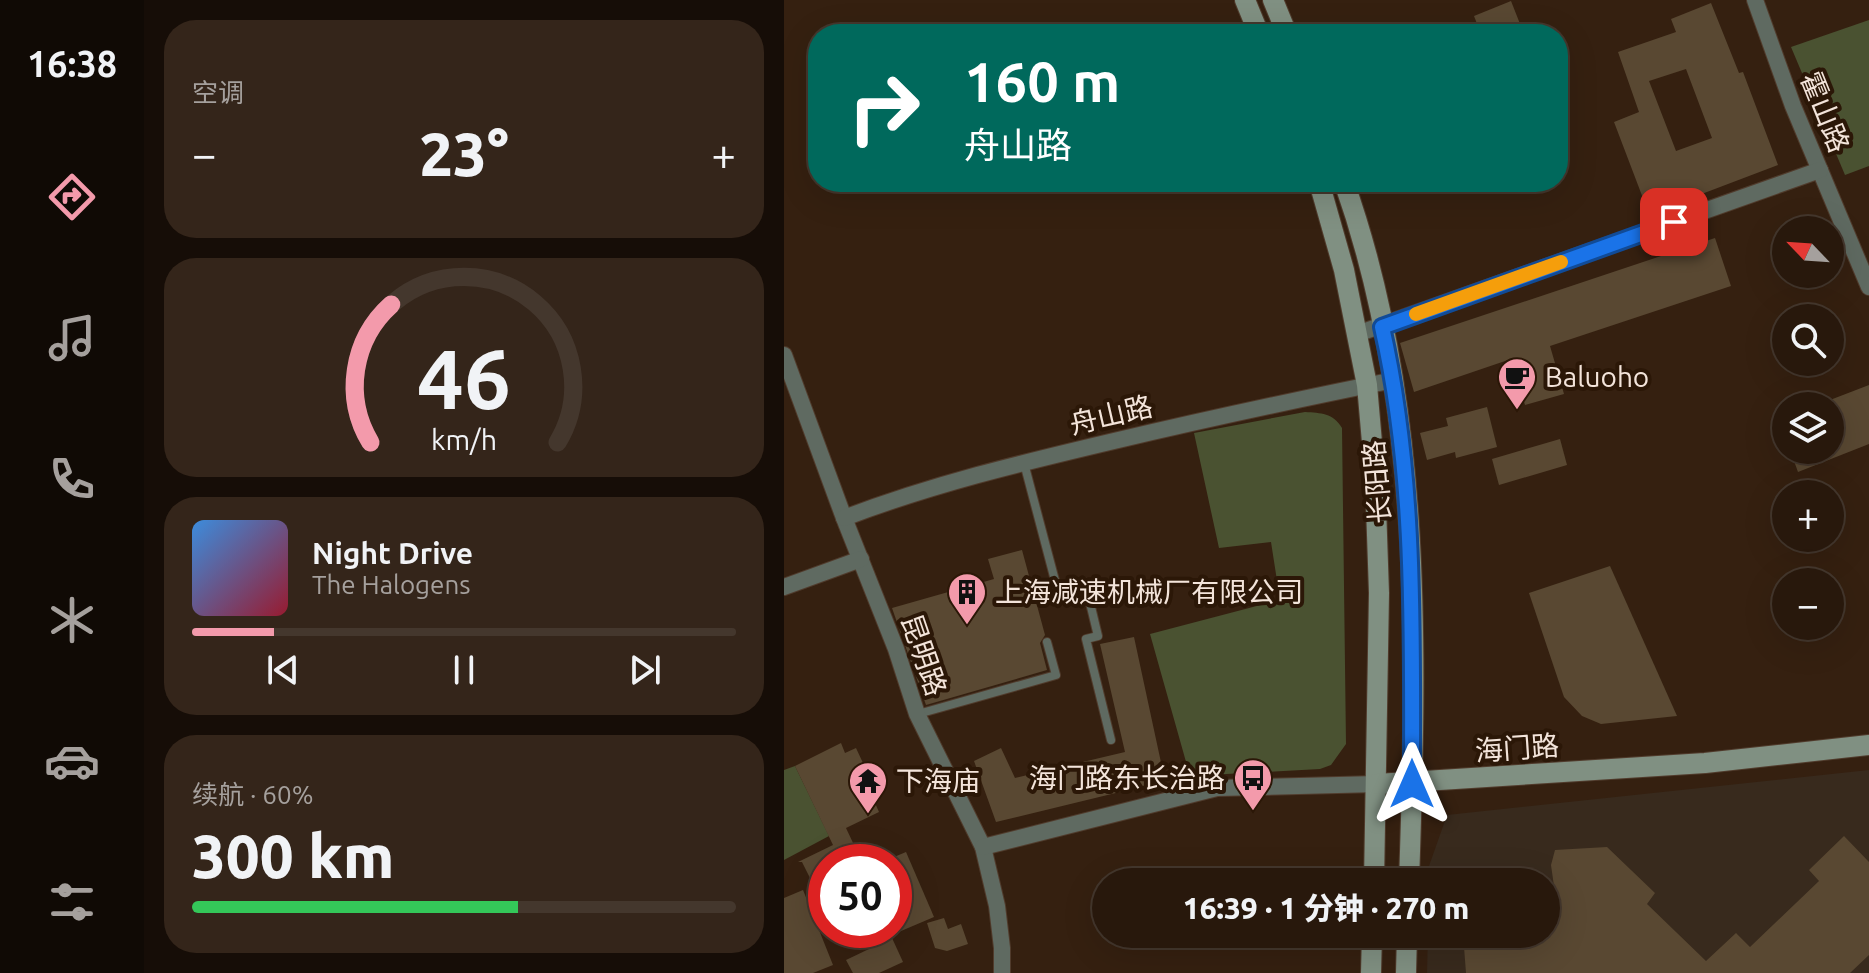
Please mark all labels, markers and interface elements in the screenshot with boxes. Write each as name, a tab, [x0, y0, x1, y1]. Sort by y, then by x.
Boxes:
text: 16:38	[27, 43, 117, 84]
text: 160 m	[964, 50, 1120, 113]
icon: right	[832, 56, 936, 160]
street label: 霍山路	[1795, 67, 1856, 157]
text: 空调	[192, 78, 244, 107]
text: 23°	[419, 120, 509, 187]
text: 舟山路	[964, 124, 1072, 165]
text: −	[192, 129, 217, 178]
text: +	[711, 129, 736, 178]
icon: directions	[44, 169, 100, 225]
pin	[1640, 188, 1708, 256]
icon: arrive	[1652, 200, 1696, 244]
north arrow	[1772, 216, 1844, 288]
map controls	[1772, 216, 1844, 640]
button: search	[1772, 304, 1844, 376]
icon: music	[44, 310, 100, 366]
text: 46	[417, 331, 511, 425]
cafe icon: Baluoho	[1496, 356, 1538, 411]
place label: Baluoho	[1545, 361, 1649, 392]
street label: 舟山路	[1066, 390, 1155, 439]
button: layers	[1772, 392, 1844, 464]
text: km/h	[431, 424, 497, 456]
street label: 长阳路	[1357, 439, 1396, 525]
icon: phone	[44, 451, 100, 507]
button: +	[1772, 480, 1844, 552]
text: Night Drive	[312, 536, 473, 570]
button: −	[1772, 568, 1844, 640]
text: The Halogens	[312, 570, 471, 599]
building icon: 上海减速机械厂有限公司	[946, 571, 988, 626]
place label: 上海减速机械厂有限公司	[995, 576, 1303, 607]
icon: climate	[44, 592, 100, 648]
street label: 昆明路	[896, 610, 953, 700]
icon: previous	[261, 648, 305, 692]
icon: pause	[442, 648, 486, 692]
icon: next	[623, 648, 667, 692]
street label: 海门路	[1474, 729, 1560, 766]
icon: car	[44, 733, 100, 789]
position arrow	[1370, 742, 1454, 826]
bus stop icon: 海门路东长治路	[1232, 757, 1274, 812]
temple icon: 下海庙	[847, 760, 889, 815]
place label: 海门路东长治路	[1029, 762, 1225, 793]
place label: 下海庙	[896, 765, 980, 796]
text: 续航 · 60%	[192, 780, 314, 809]
text: 300 km	[192, 822, 394, 889]
speed limit sign: 50	[808, 844, 912, 948]
icon: filters	[44, 874, 100, 930]
text: 16:39 · 1 分钟 · 270 m	[1183, 891, 1469, 925]

